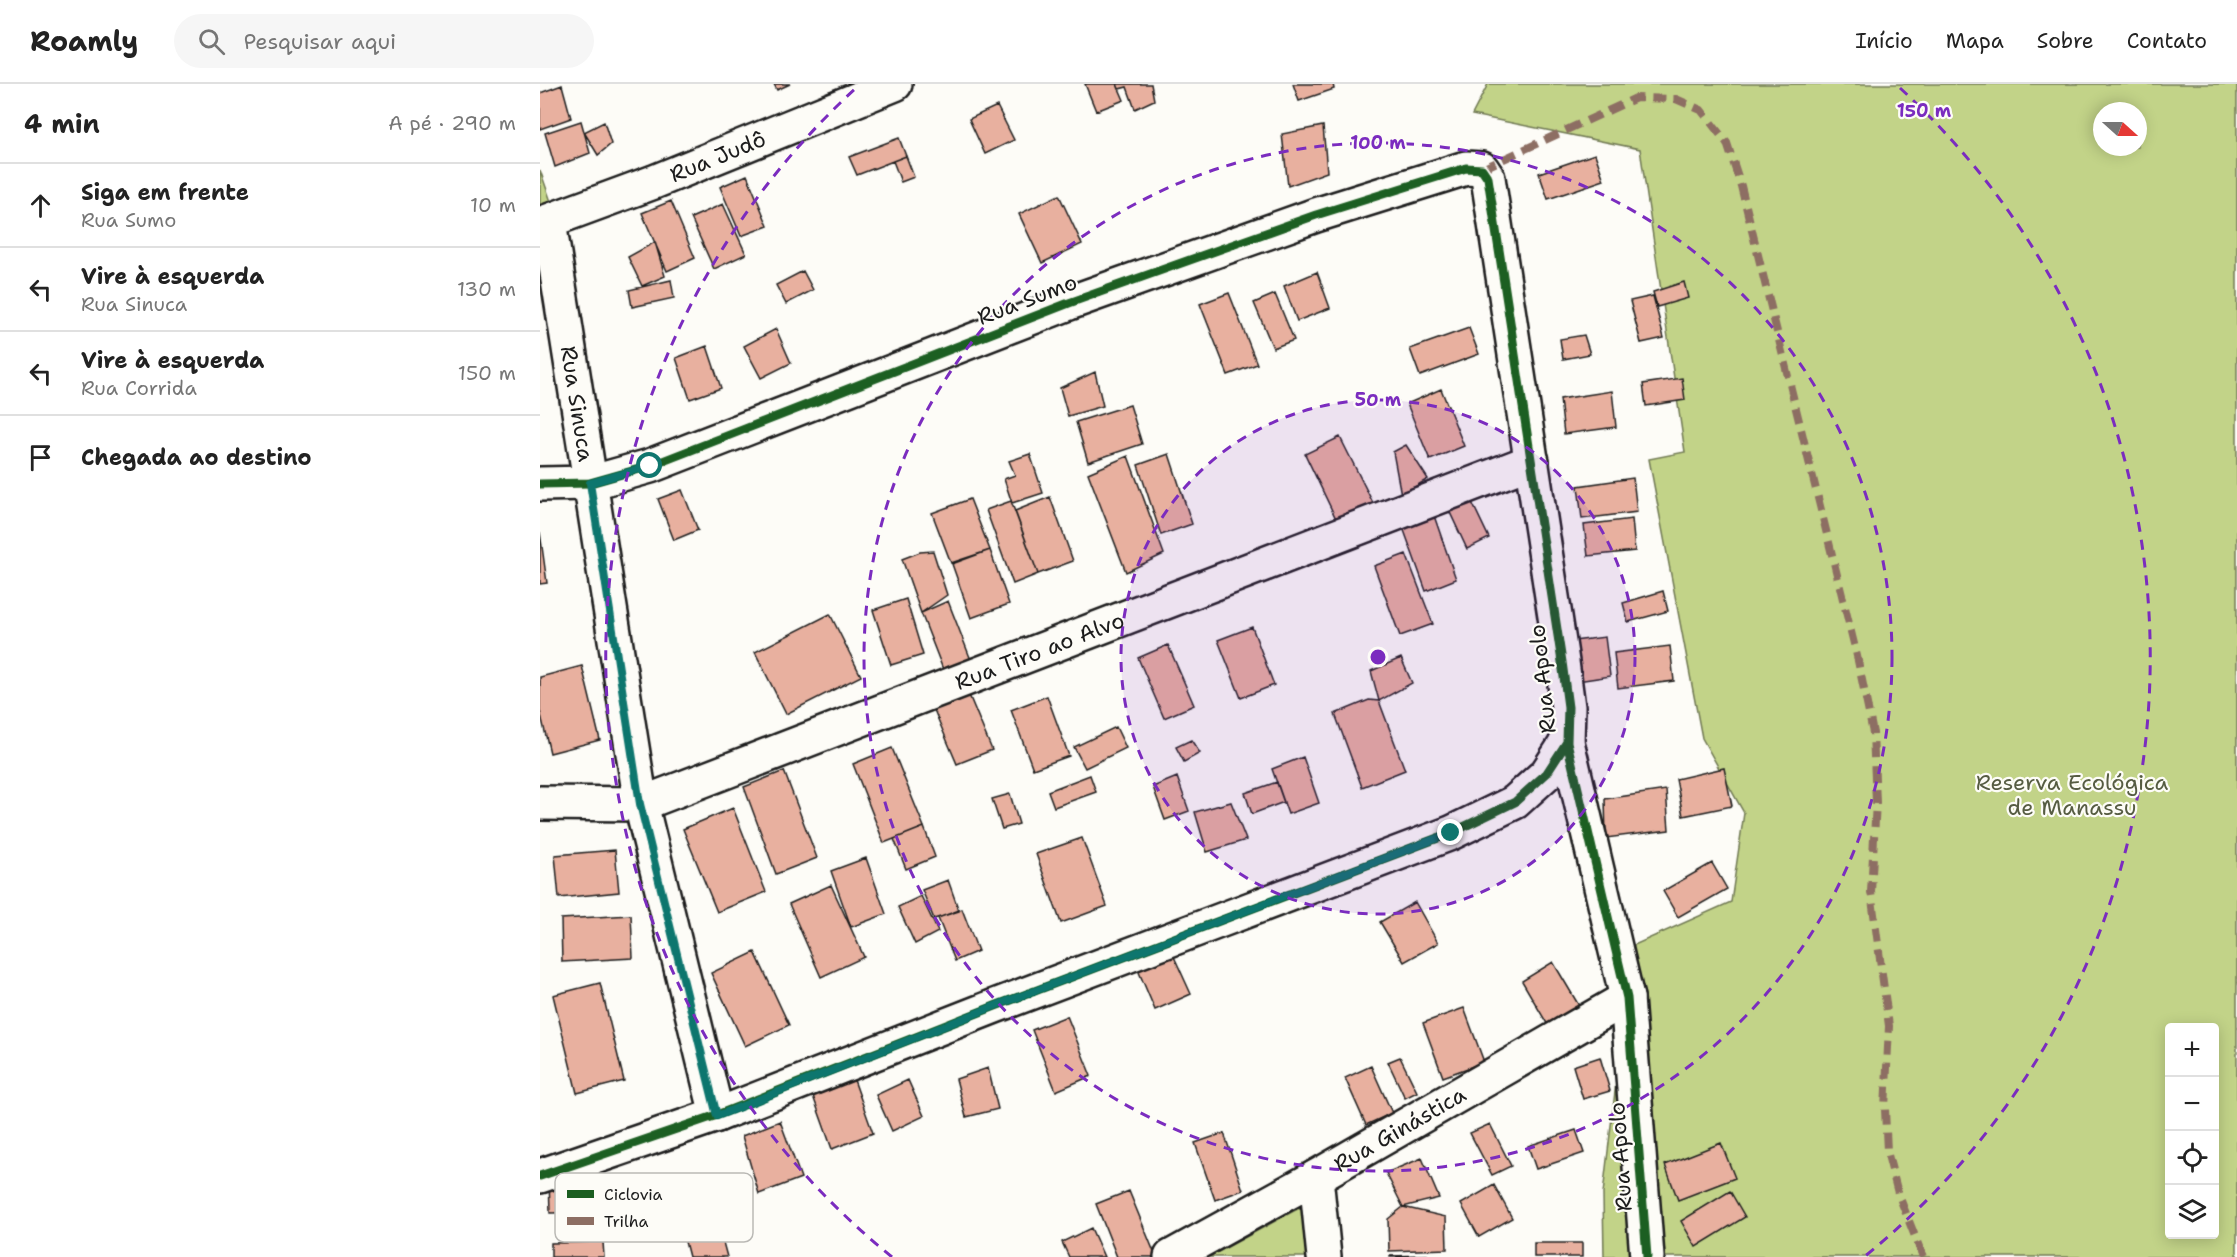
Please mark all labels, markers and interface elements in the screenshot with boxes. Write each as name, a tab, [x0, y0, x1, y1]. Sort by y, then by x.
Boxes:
search box	[174, 14, 594, 68]
text: Roamly	[30, 22, 138, 60]
icon: search	[195, 25, 228, 58]
text: Pesquisar aqui	[243, 27, 396, 56]
text: Início	[1855, 27, 1913, 55]
text: Mapa	[1946, 27, 2004, 55]
text: Sobre	[2037, 27, 2094, 55]
text: Contato	[2127, 27, 2207, 55]
text: 150 m	[1897, 99, 1952, 123]
north arrow	[2093, 102, 2147, 156]
text: 4 min	[24, 106, 100, 141]
text: A pé · 290 m	[388, 110, 516, 136]
street label: Rua Judô	[665, 124, 770, 189]
text: 100 m	[1350, 131, 1406, 155]
text: Siga em frente	[81, 178, 249, 207]
icon: ahead	[24, 189, 57, 222]
text: 10 m	[470, 192, 516, 218]
text: Rua Sumo	[81, 207, 176, 233]
text: Vire à esquerda	[81, 262, 264, 291]
street label: Rua Sumo	[973, 267, 1081, 332]
icon: left	[24, 273, 57, 306]
text: 130 m	[457, 276, 516, 302]
text: Rua Sinuca	[81, 291, 187, 317]
street label: Rua Sinuca	[554, 344, 601, 464]
text: Vire à esquerda	[81, 346, 264, 375]
icon: left	[24, 357, 57, 390]
text: 150 m	[458, 360, 516, 386]
text: Rua Corrida	[81, 375, 197, 401]
text: 50 m	[1355, 388, 1402, 412]
icon: arrive	[24, 441, 57, 474]
text: Chegada ao destino	[81, 443, 312, 472]
route start	[636, 452, 662, 478]
street label: Rua Tiro ao Alvo	[951, 605, 1128, 697]
street label: Rua Apolo	[1522, 623, 1563, 735]
centre of rings	[1368, 647, 1388, 667]
park label: Reserva Ecológica de Manassu	[1976, 768, 2168, 822]
route end	[1437, 819, 1463, 845]
map controls	[2165, 1023, 2219, 1239]
button: +	[2165, 1023, 2219, 1077]
button: −	[2165, 1077, 2219, 1131]
street label: Rua Ginástica	[1328, 1080, 1471, 1179]
street label: Rua Apolo	[1602, 1101, 1639, 1213]
button: locate	[2165, 1131, 2219, 1185]
legend	[555, 1173, 753, 1242]
text: Ciclovia	[604, 1184, 663, 1205]
button: layers	[2165, 1185, 2219, 1239]
text: Trilha	[604, 1211, 648, 1232]

